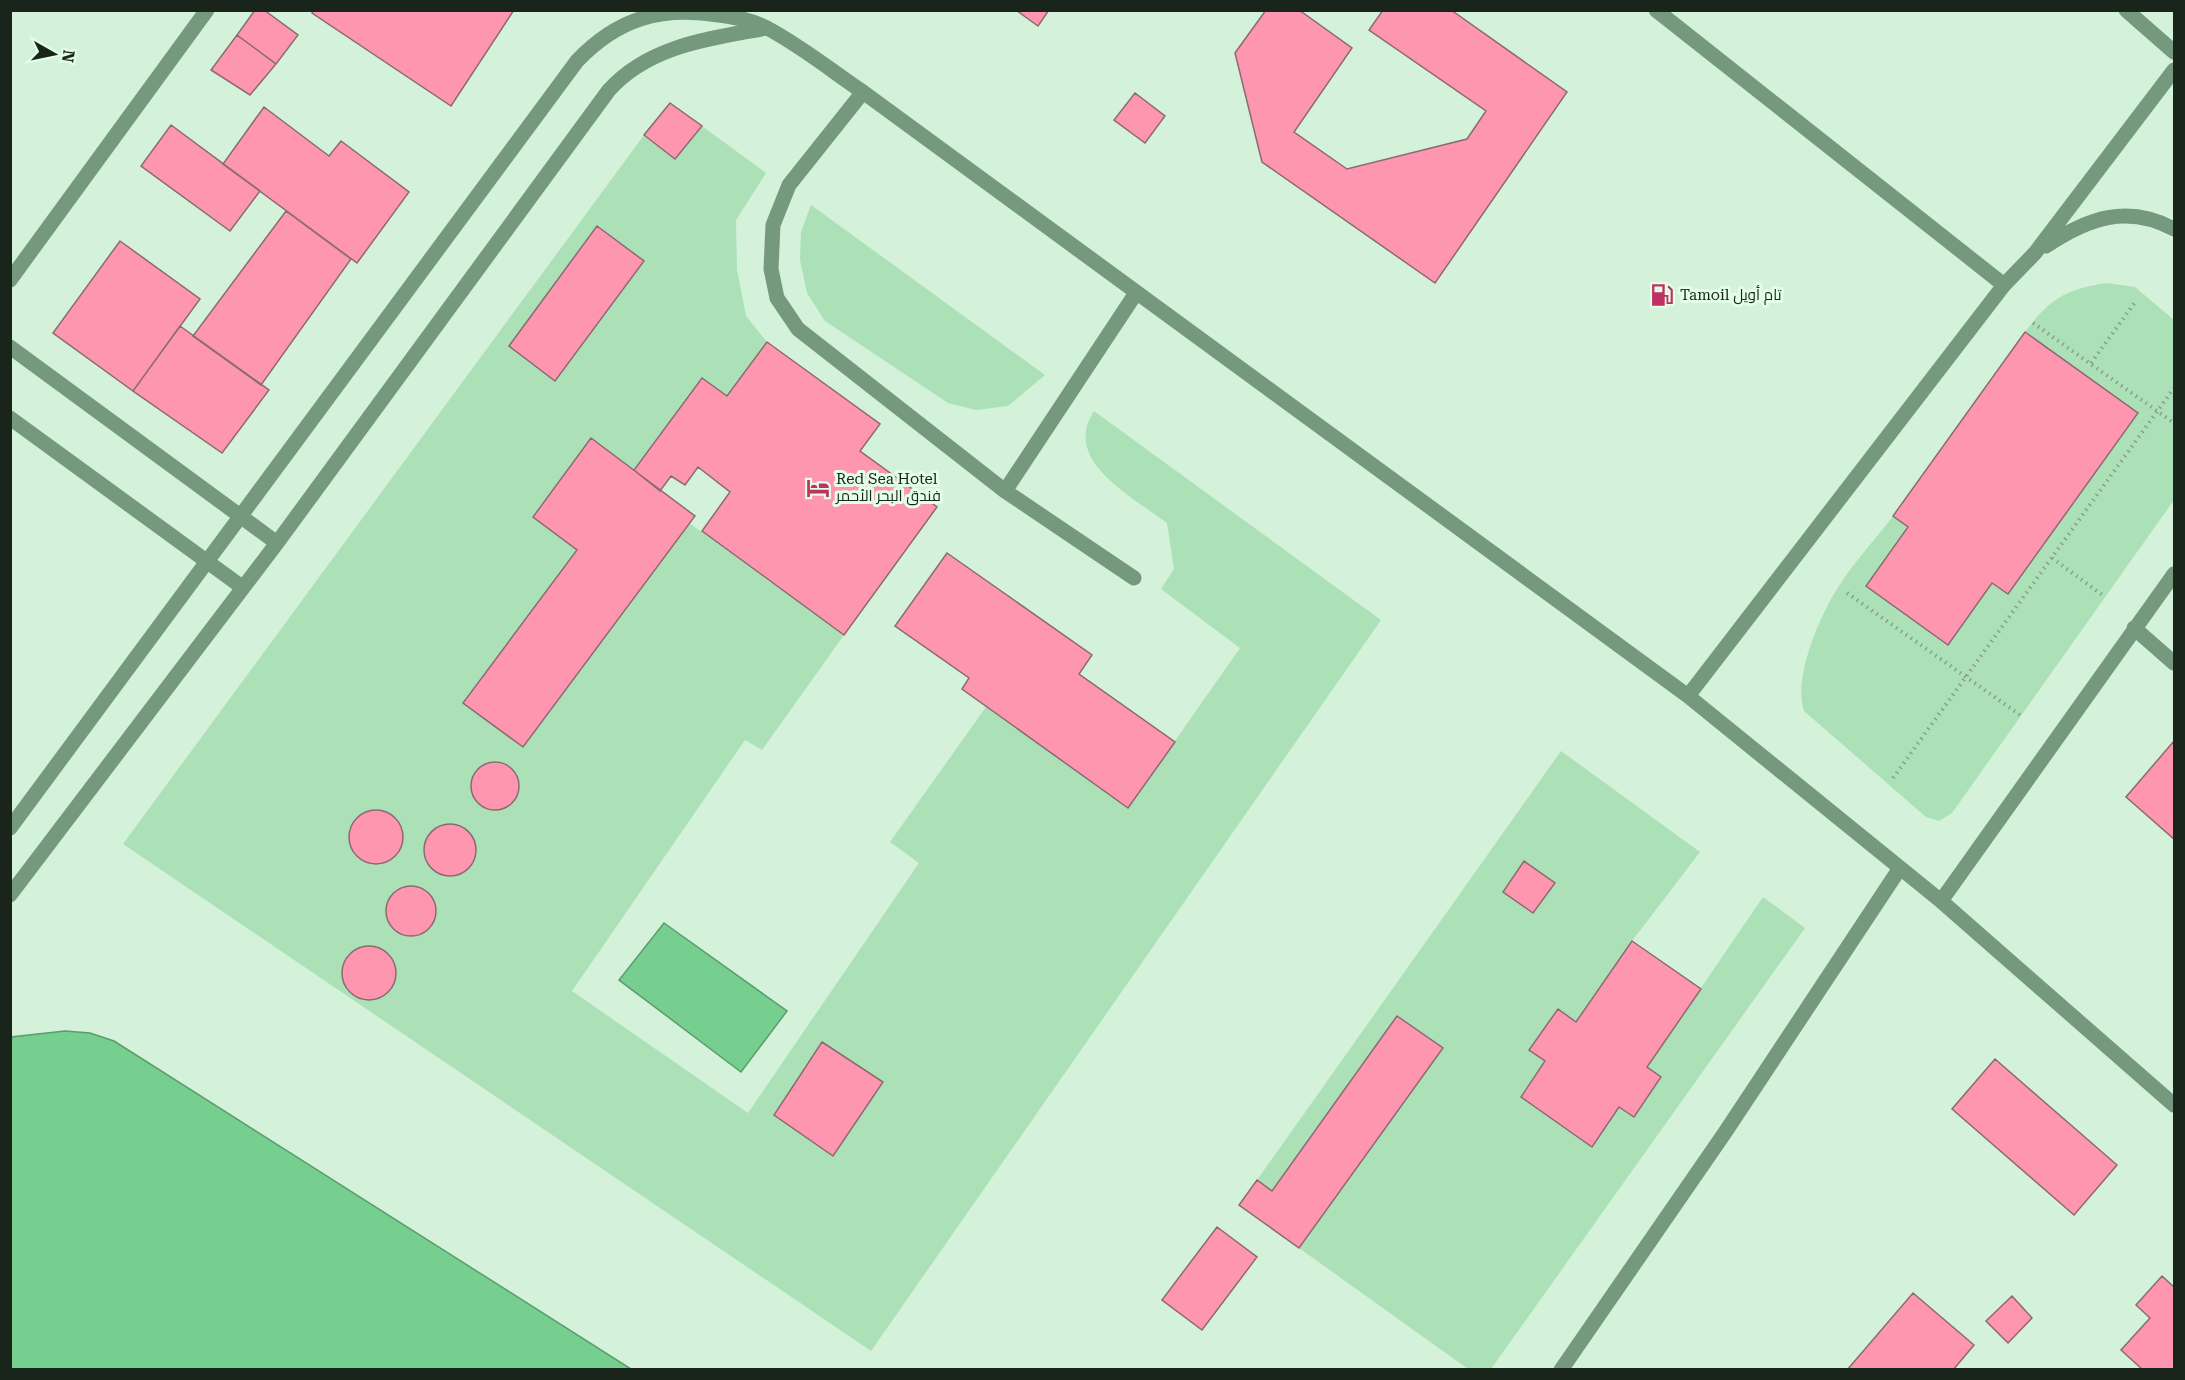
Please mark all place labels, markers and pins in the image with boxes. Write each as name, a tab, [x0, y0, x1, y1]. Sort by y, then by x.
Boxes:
fuel station icon: Tamoil تام أويل	[1649, 282, 1675, 308]
place label: Tamoil تام أويل	[1680, 285, 1782, 305]
place label: Red Sea Hotel فندق البحر الأحمر	[835, 470, 941, 506]
hotel icon: Red Sea Hotel فندق البحر الأحمر	[805, 475, 831, 501]

